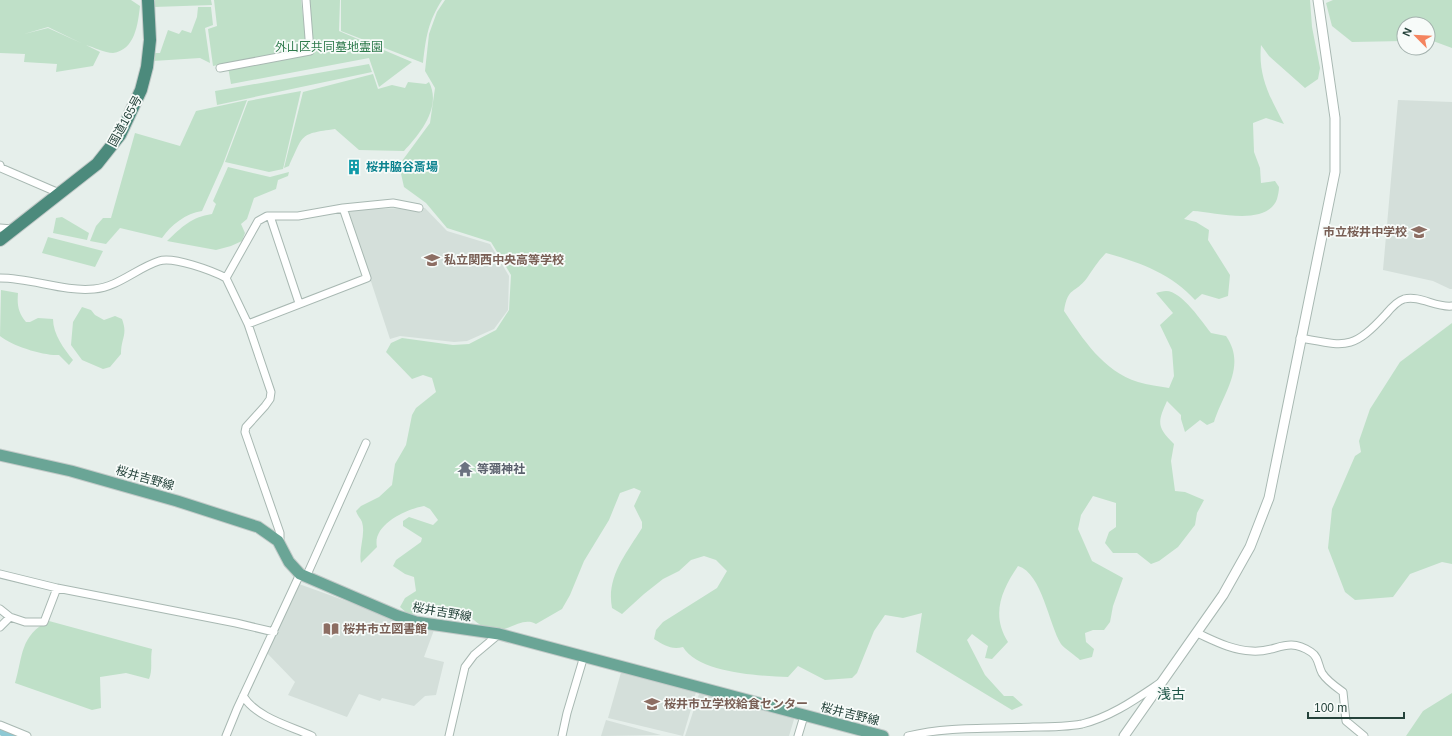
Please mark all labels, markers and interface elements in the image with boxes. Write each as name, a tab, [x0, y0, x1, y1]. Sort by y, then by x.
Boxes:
north arrow	[1396, 16, 1436, 56]
text: N	[1400, 26, 1414, 38]
park label: 外山区共同墓地霊園	[275, 40, 383, 54]
street label: 国道165号	[105, 93, 145, 149]
building icon: 桜井脇谷斎場	[345, 158, 363, 176]
place label: 桜井脇谷斎場	[366, 160, 438, 174]
school or university icon: 市立桜井中学校	[1410, 223, 1428, 241]
place label: 市立桜井中学校	[1323, 225, 1407, 239]
school or university icon: 私立関西中央高等学校	[423, 251, 441, 269]
place label: 私立関西中央高等学校	[444, 253, 564, 267]
temple icon: 等彌神社	[456, 460, 474, 478]
place label: 等彌神社	[477, 462, 525, 476]
street label: 桜井吉野線	[114, 463, 176, 493]
street label: 桜井吉野線	[411, 600, 473, 624]
library icon: 桜井市立図書館	[322, 620, 340, 638]
place label: 桜井市立図書館	[343, 622, 427, 636]
district label: 浅古	[1157, 686, 1185, 702]
scale bar	[1308, 694, 1404, 720]
school or university icon: 桜井市立学校給食センター	[643, 695, 661, 713]
place label: 桜井市立学校給食センター	[664, 697, 808, 711]
street label: 桜井吉野線	[819, 700, 881, 728]
text: 100 m	[1314, 701, 1347, 715]

